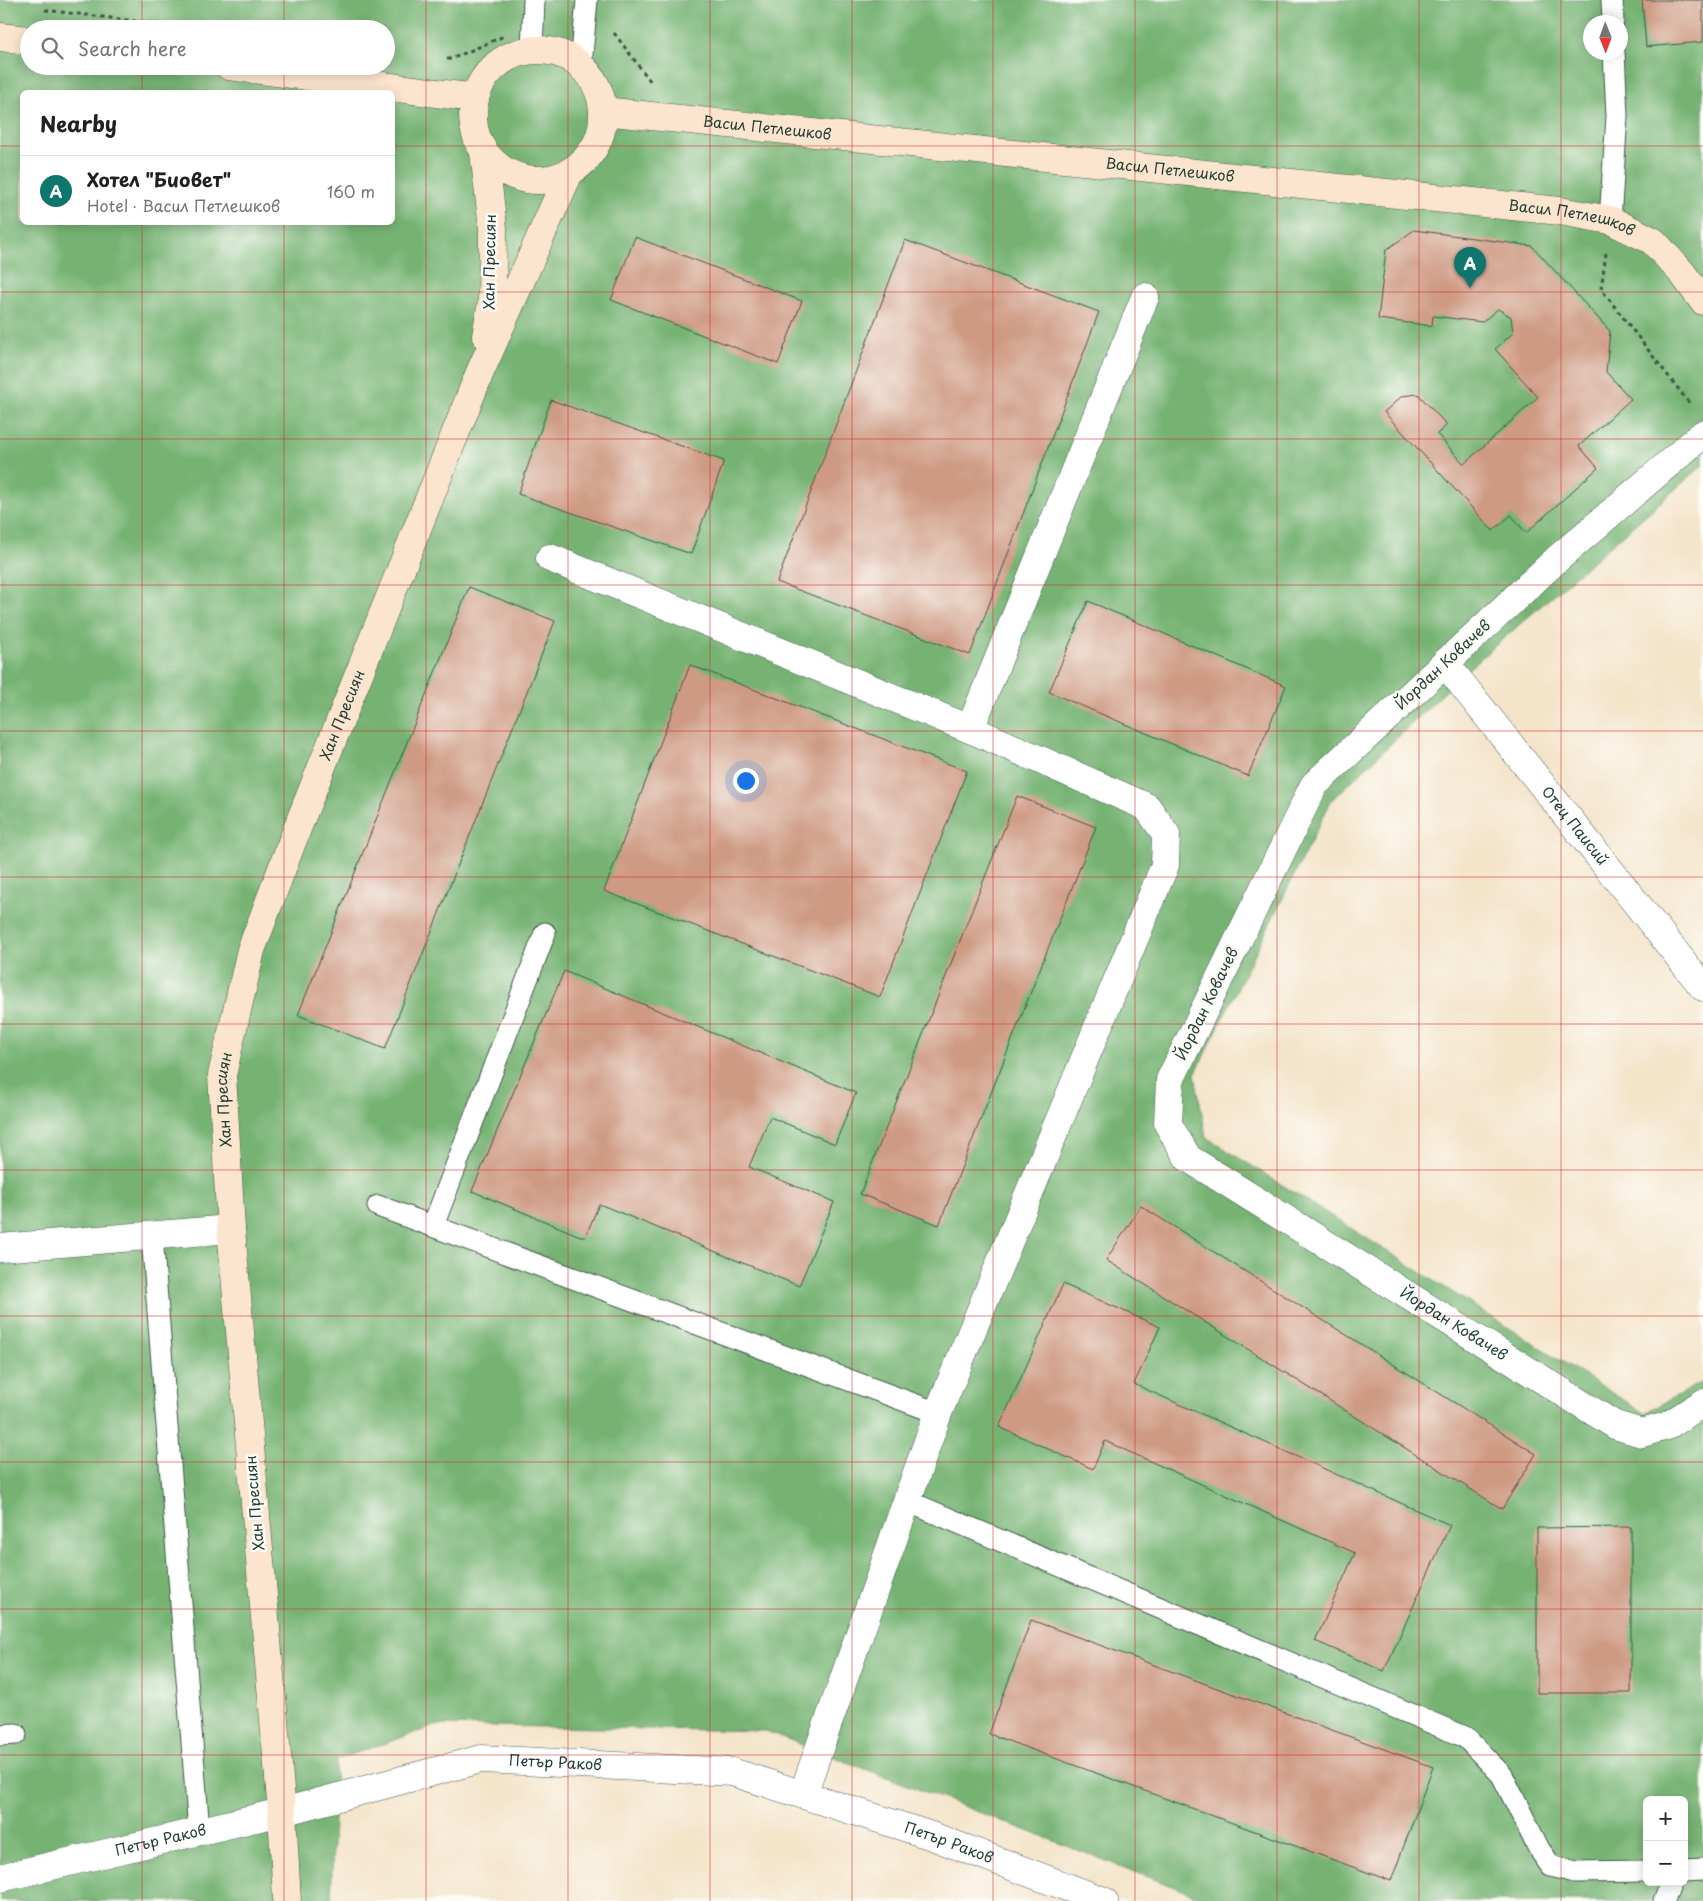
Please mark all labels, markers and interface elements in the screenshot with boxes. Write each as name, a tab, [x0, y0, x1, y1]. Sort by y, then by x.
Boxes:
north arrow	[1583, 15, 1628, 60]
search box	[20, 20, 395, 75]
icon: search	[38, 34, 66, 62]
text: Search here	[78, 34, 187, 62]
text: Nearby	[40, 107, 117, 139]
street label: Васил Петлешков	[702, 108, 833, 145]
street label: Васил Петлешков	[1105, 151, 1236, 187]
text: Хотел "Биовет"	[87, 165, 231, 193]
text: A	[50, 179, 62, 203]
text: 160 m	[327, 179, 375, 203]
text: Hotel · Васил Петлешков	[87, 193, 280, 217]
street label: Васил Петлешков	[1507, 193, 1640, 241]
street label: Хан Пресиян	[476, 214, 501, 310]
pin: A	[1454, 247, 1486, 288]
street label: Йордан Ковачев	[1389, 613, 1495, 714]
street label: Хан Пресиян	[313, 666, 370, 763]
your location	[733, 768, 759, 794]
street label: Отец Паисий	[1537, 780, 1615, 869]
street label: Йордан Ковачев	[1168, 943, 1243, 1064]
street label: Хан Пресиян	[209, 1049, 237, 1148]
street label: Йордан Ковачев	[1396, 1280, 1513, 1365]
street label: Хан Пресиян	[238, 1454, 269, 1552]
street label: Петър Раков	[508, 1747, 603, 1775]
map controls	[1643, 1796, 1688, 1886]
button: +	[1643, 1796, 1688, 1841]
street label: Петър Раков	[902, 1815, 997, 1868]
street label: Петър Раков	[112, 1817, 209, 1861]
button: −	[1643, 1841, 1688, 1886]

